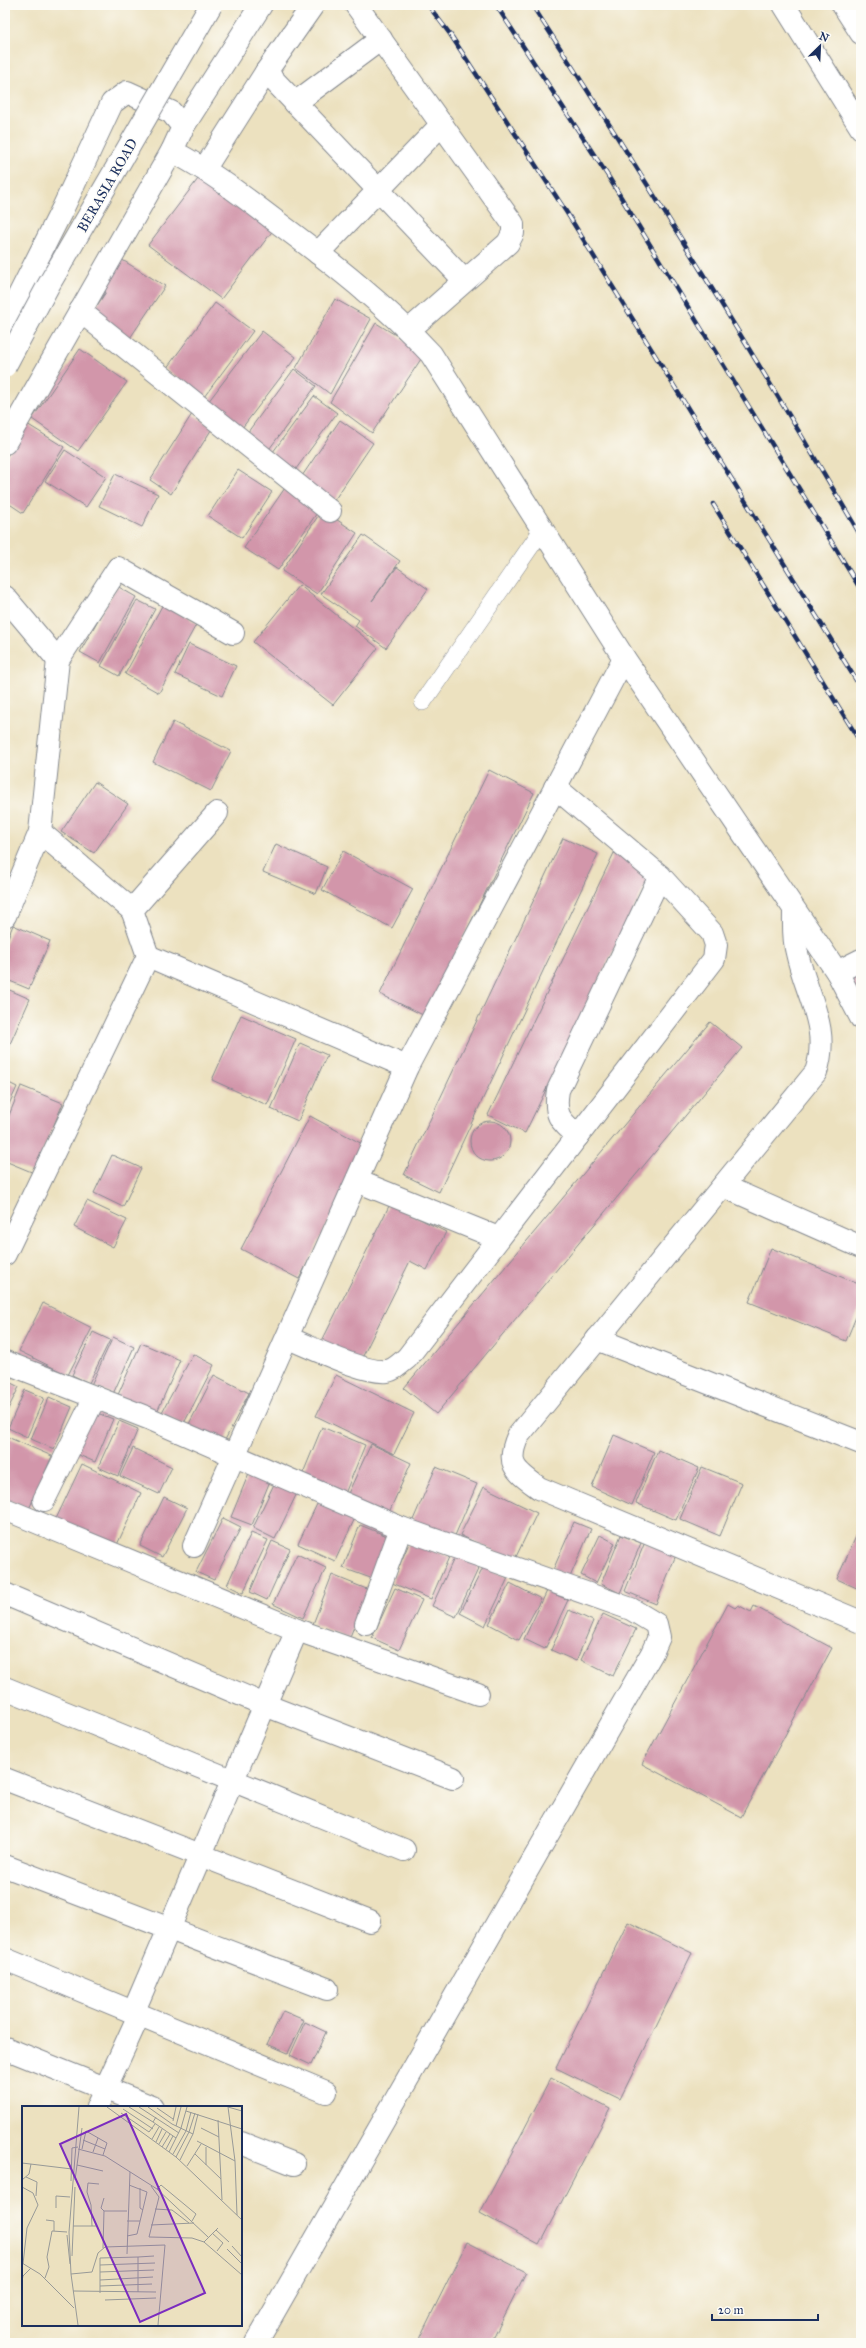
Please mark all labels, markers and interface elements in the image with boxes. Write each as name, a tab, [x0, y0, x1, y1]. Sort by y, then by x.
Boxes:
north arrow	[800, 26, 840, 66]
text: N	[817, 29, 831, 45]
street label: BERASIA ROAD	[74, 135, 141, 235]
inset map	[22, 2106, 242, 2326]
scale bar	[712, 2296, 818, 2322]
text: 20 m	[718, 2303, 744, 2317]

